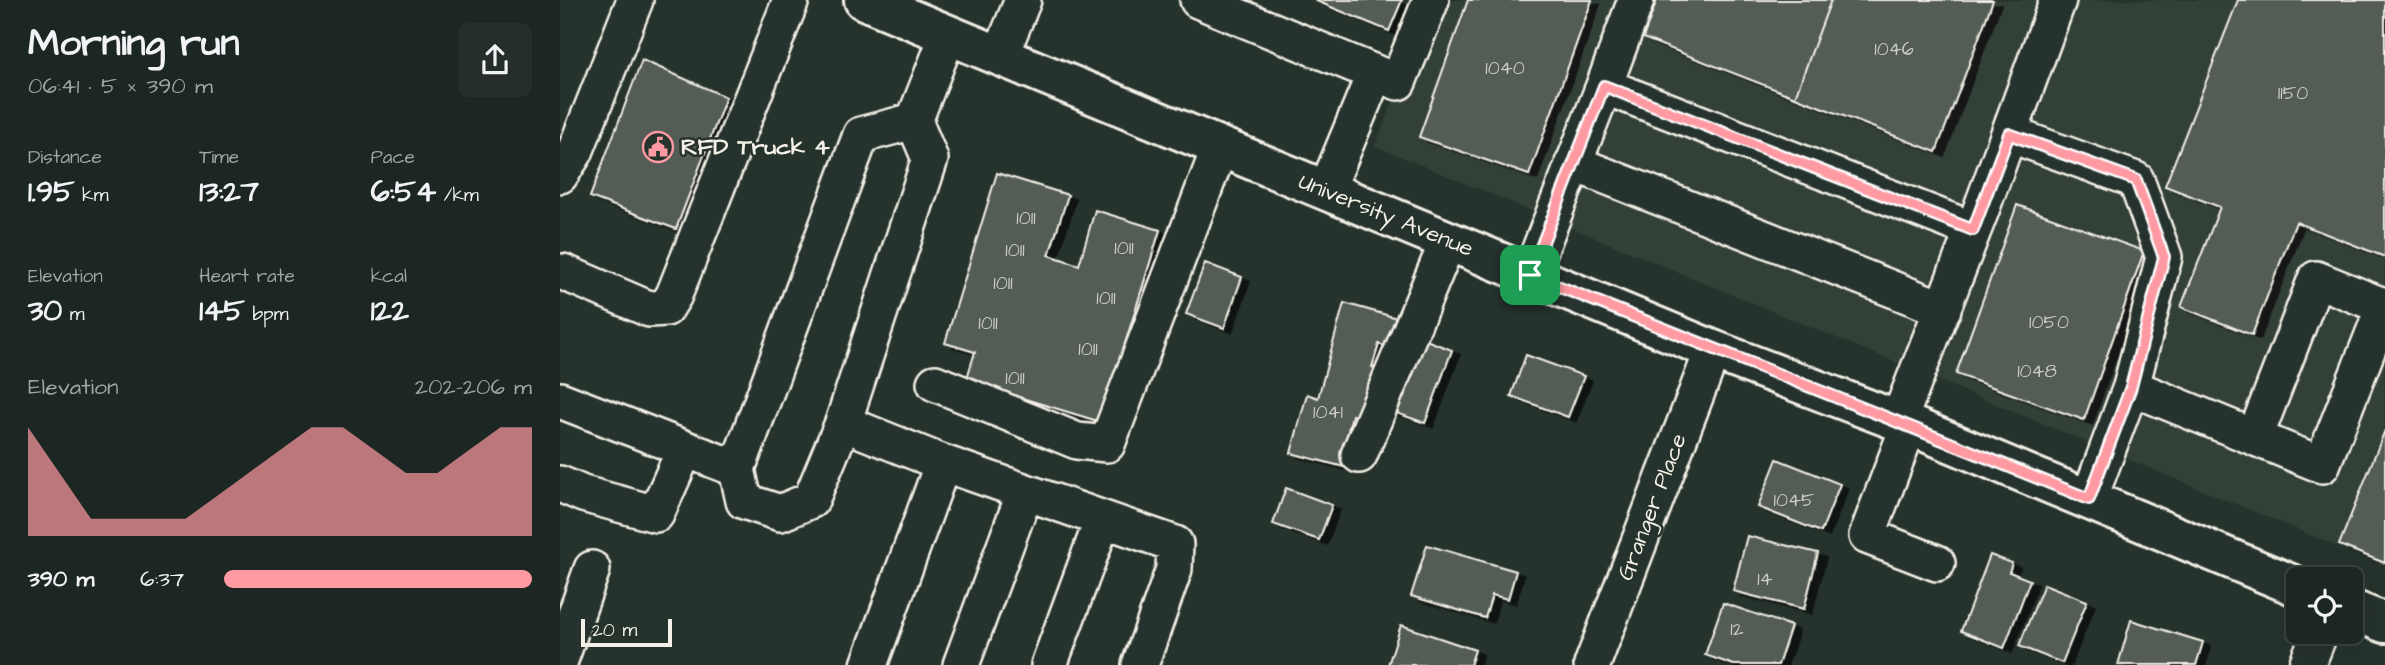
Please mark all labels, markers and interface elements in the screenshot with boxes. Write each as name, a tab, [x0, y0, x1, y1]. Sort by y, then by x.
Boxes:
text: Morning run	[28, 18, 240, 70]
button: share	[458, 23, 532, 97]
house number: 1046	[1874, 36, 1914, 63]
house number: 1040	[1485, 55, 1525, 82]
text: 06:41 · 5 × 390 m	[28, 70, 213, 102]
house number: 1150	[2278, 80, 2308, 107]
public building icon: RFD Truck 4	[641, 130, 675, 164]
place label: RFD Truck 4	[681, 131, 830, 163]
text: Distance	[28, 144, 102, 171]
text: Time	[199, 144, 239, 171]
text: Pace	[371, 144, 415, 171]
street label: University Avenue	[1293, 165, 1478, 266]
text: 1.95	[28, 171, 74, 213]
text: 13:27	[199, 171, 259, 213]
text: 6:54	[371, 171, 436, 213]
text: km	[74, 182, 108, 209]
text: /km	[436, 182, 479, 209]
house number: 1011	[1016, 205, 1036, 232]
house number: 1011	[1114, 235, 1134, 262]
house number: 1011	[1005, 237, 1025, 264]
pin	[1500, 245, 1560, 305]
icon: arrive	[1511, 256, 1549, 294]
text: Elevation	[28, 263, 103, 290]
text: Heart rate	[199, 263, 295, 290]
text: kcal	[371, 263, 407, 290]
house number: 1011	[993, 270, 1013, 297]
house number: 1011	[1096, 285, 1116, 312]
text: 30	[28, 290, 62, 332]
text: 145	[199, 290, 245, 332]
text: 122	[371, 290, 409, 332]
text: m	[62, 301, 85, 328]
text: bpm	[245, 301, 288, 328]
house number: 1050	[2029, 309, 2069, 336]
house number: 1011	[978, 310, 998, 337]
house number: 1011	[1078, 336, 1098, 363]
house number: 1048	[2017, 358, 2057, 385]
house number: 1011	[1005, 365, 1025, 392]
text: Elevation	[28, 371, 119, 403]
text: 202–206 m	[415, 371, 532, 403]
house number: 1041	[1313, 399, 1343, 426]
street label: Granger Place	[1609, 429, 1696, 585]
house number: 1045	[1774, 487, 1815, 514]
text: 390 m	[28, 563, 94, 595]
text: 6:37	[140, 563, 184, 595]
house number: 14	[1757, 566, 1773, 593]
map controls	[2286, 567, 2363, 644]
button: locate	[2286, 567, 2363, 644]
scale bar	[581, 616, 672, 648]
house number: 12	[1730, 616, 1744, 643]
text: 20 m	[592, 617, 637, 644]

